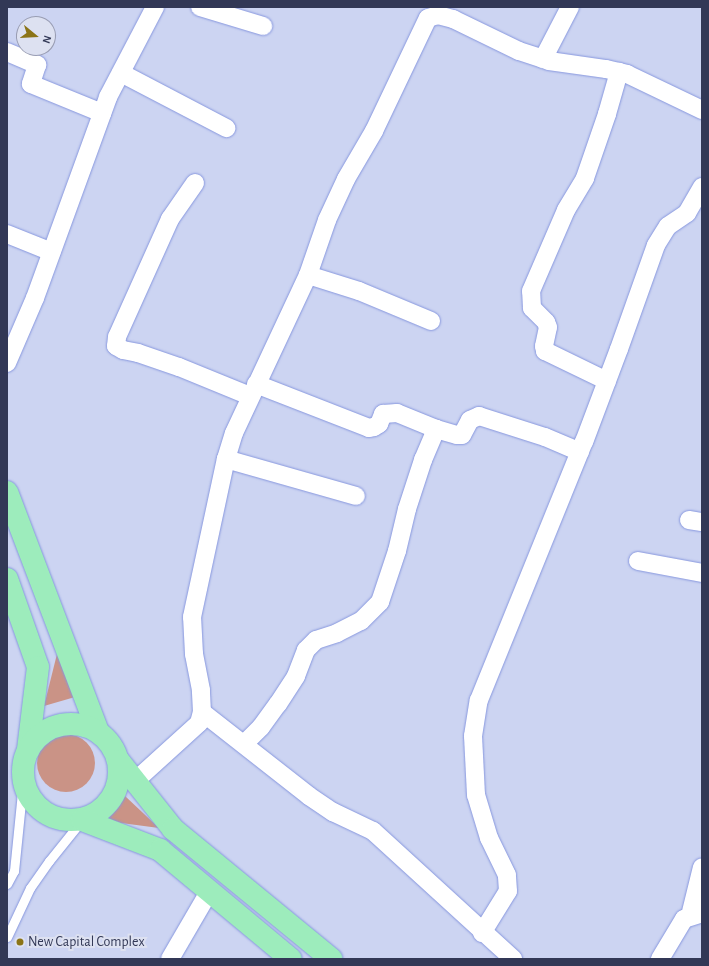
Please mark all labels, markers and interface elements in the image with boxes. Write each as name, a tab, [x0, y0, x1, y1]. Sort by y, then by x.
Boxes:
north arrow	[16, 16, 56, 56]
text: N	[41, 34, 53, 45]
place label: New Capital Complex	[28, 934, 145, 950]
marker: New Capital Complex	[15, 937, 25, 947]

